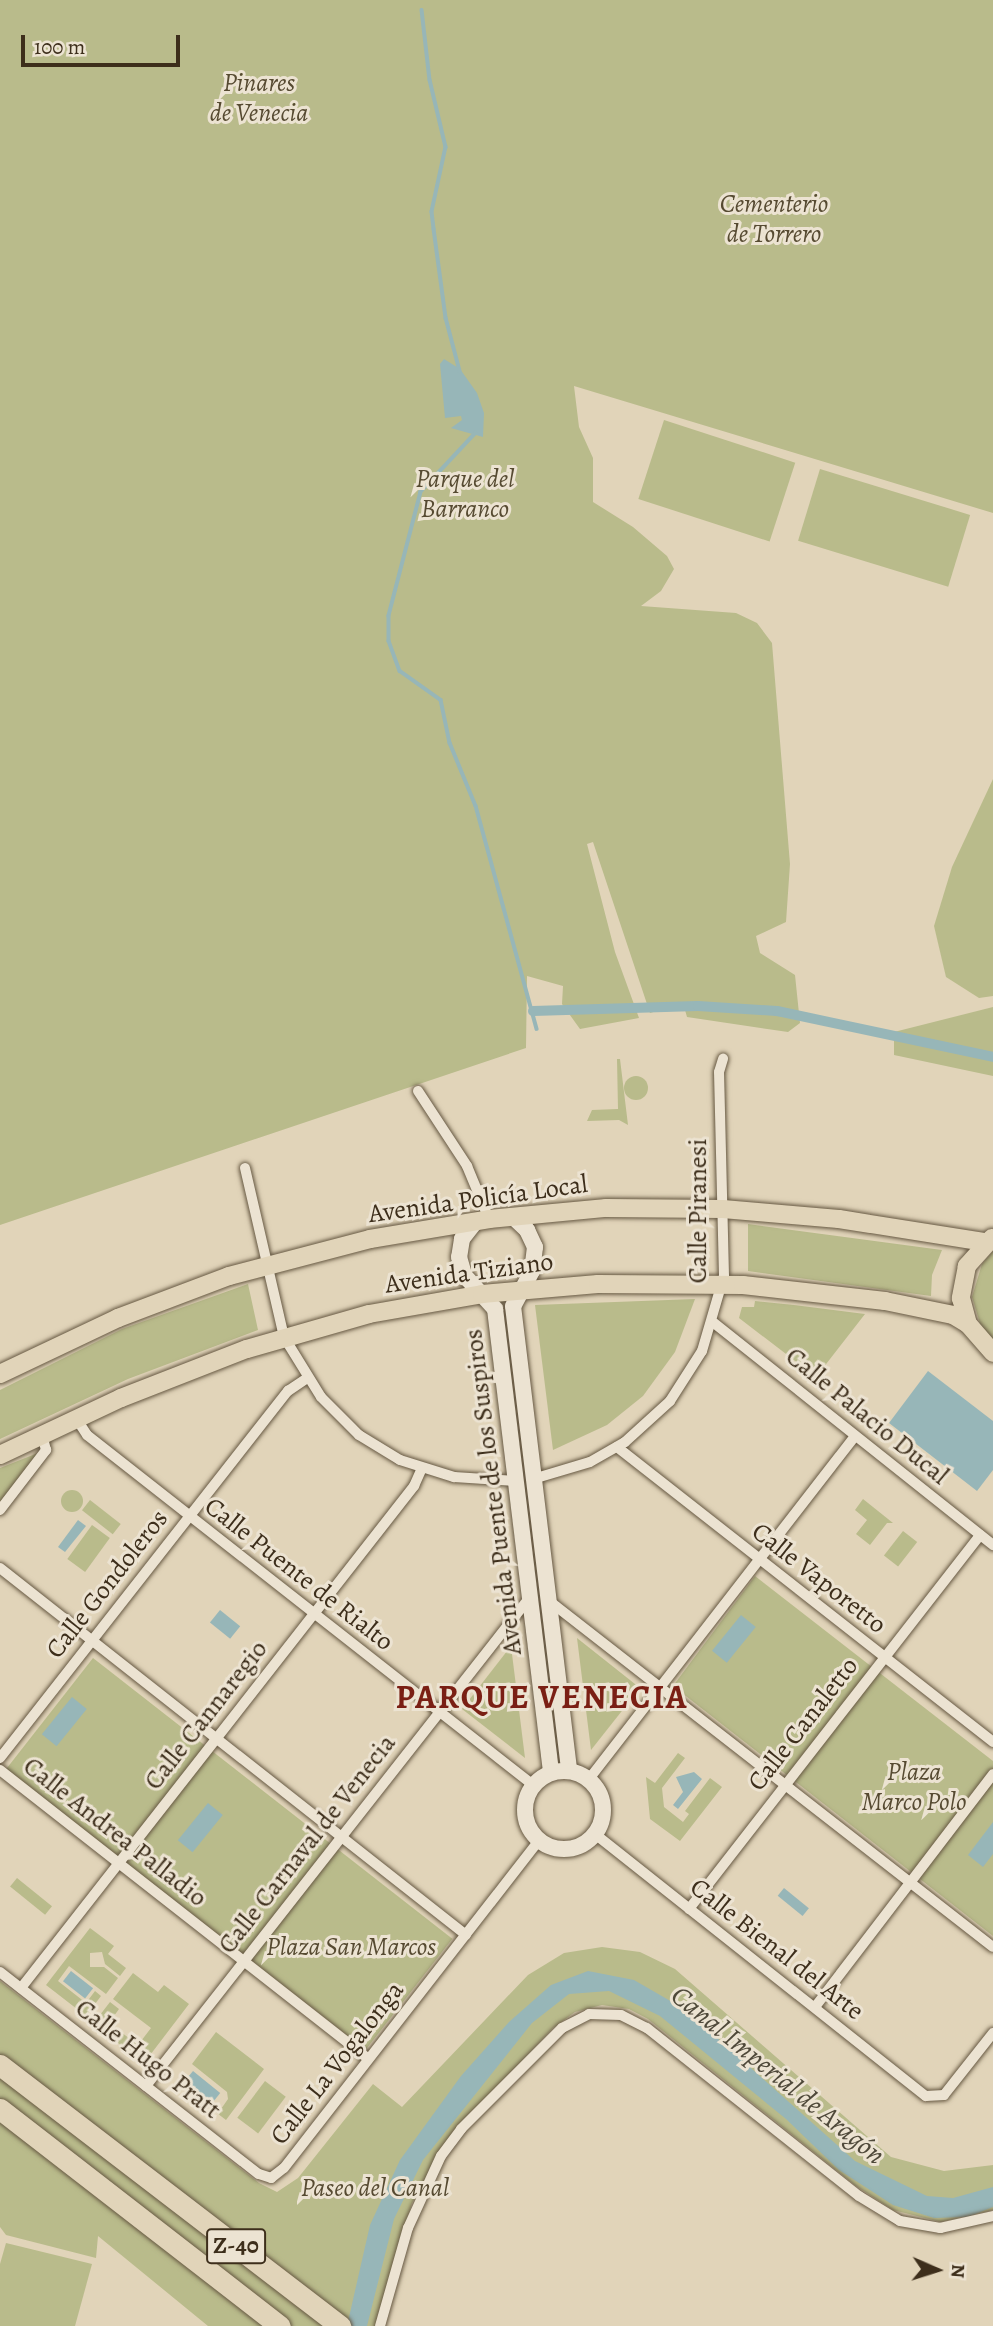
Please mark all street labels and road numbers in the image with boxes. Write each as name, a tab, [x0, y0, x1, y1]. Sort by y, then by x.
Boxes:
street label: Calle Piranesi	[682, 1139, 714, 1283]
street label: Avenida Policía Local	[366, 1168, 590, 1230]
street label: Avenida Tiziano	[383, 1246, 555, 1300]
street label: Avenida Puente de los Suspiros	[458, 1327, 528, 1657]
street label: Calle Palacio Ducal	[779, 1341, 955, 1491]
street label: Calle Puente de Rialto	[198, 1491, 400, 1657]
street label: Calle Gondoleros	[39, 1504, 175, 1664]
street label: Calle Vaporetto	[746, 1516, 892, 1640]
street label: Calle Cannaregio	[138, 1634, 274, 1796]
street label: Calle Canaletto	[741, 1651, 865, 1797]
street label: Calle Carnaval de Venecia	[212, 1728, 402, 1960]
street label: Calle Andrea Palladio	[17, 1751, 213, 1913]
street label: Calle Bienal del Arte	[684, 1871, 870, 2027]
street label: Calle La Vogalonga	[264, 1975, 410, 2151]
street label: Calle Hugo Pratt	[69, 1993, 227, 2125]
road number: Z-40	[204, 2225, 268, 2266]

